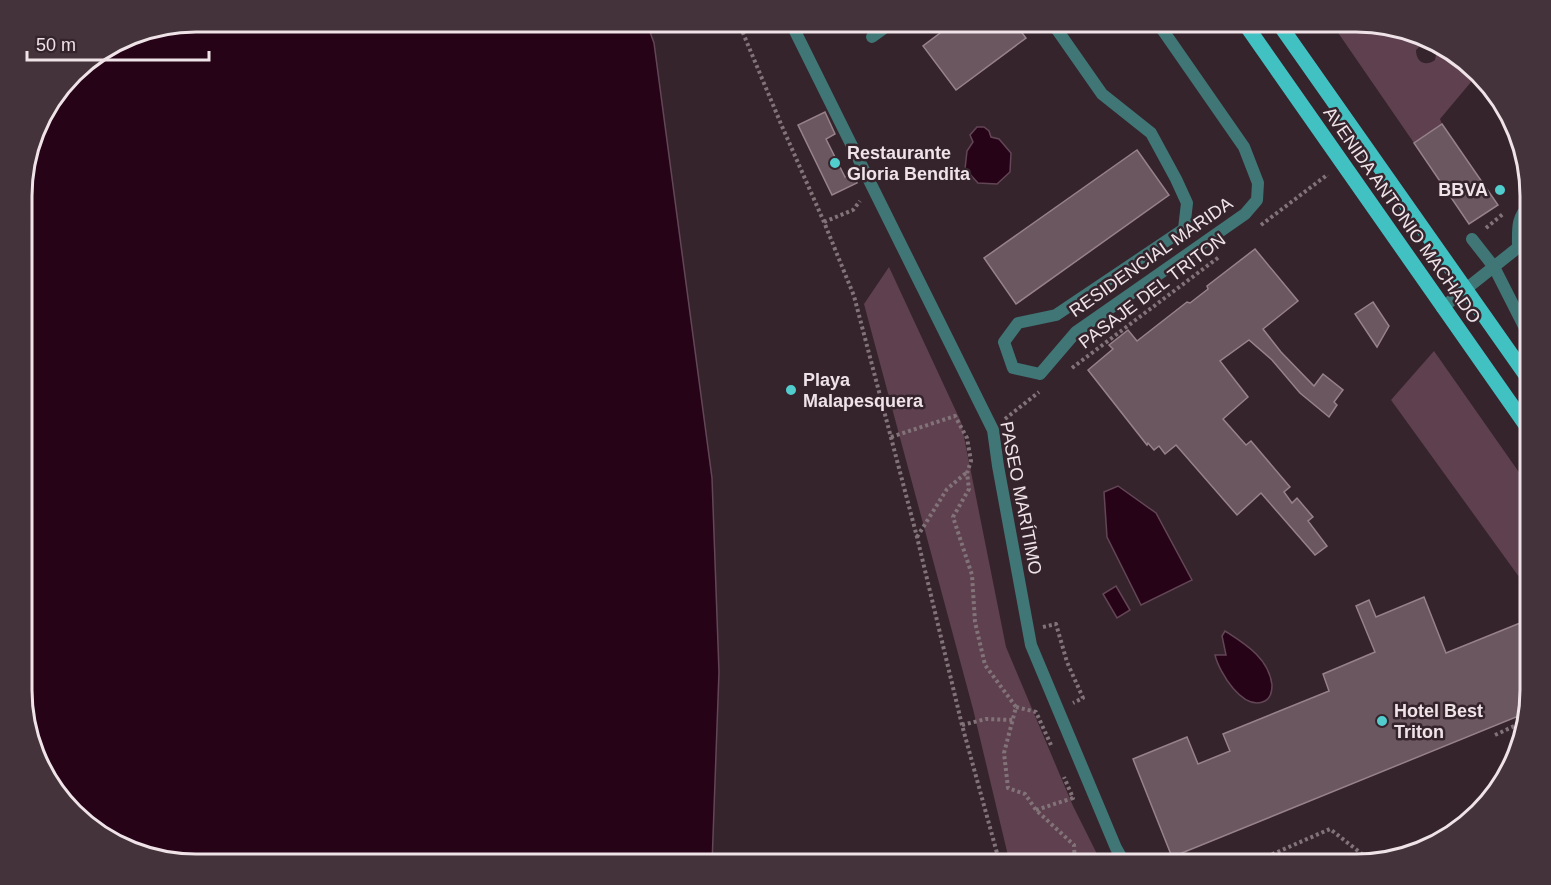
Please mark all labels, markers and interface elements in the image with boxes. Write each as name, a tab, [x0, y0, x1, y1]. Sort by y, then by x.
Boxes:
scale bar	[27, 24, 208, 62]
text: 50 m	[36, 35, 76, 55]
street label: AVENIDA ANTONIO MACHADO	[1319, 103, 1485, 327]
place label: Restaurante Gloria Bendita	[847, 143, 971, 184]
marker: Restaurante Gloria Bendita	[828, 156, 842, 170]
place label: BBVA	[1438, 180, 1488, 200]
marker: BBVA	[1493, 183, 1507, 197]
street label: RESIDENCIAL MARIDA	[1066, 193, 1236, 321]
street label: PASAJE DEL TRITON	[1075, 229, 1229, 353]
place label: Playa Malapesquera	[803, 370, 924, 411]
marker: Playa Malapesquera	[784, 383, 798, 397]
street label: PASEO MARÍTIMO	[996, 420, 1046, 576]
place label: Hotel Best Triton	[1394, 701, 1483, 742]
marker: Hotel Best Triton	[1375, 714, 1389, 728]

